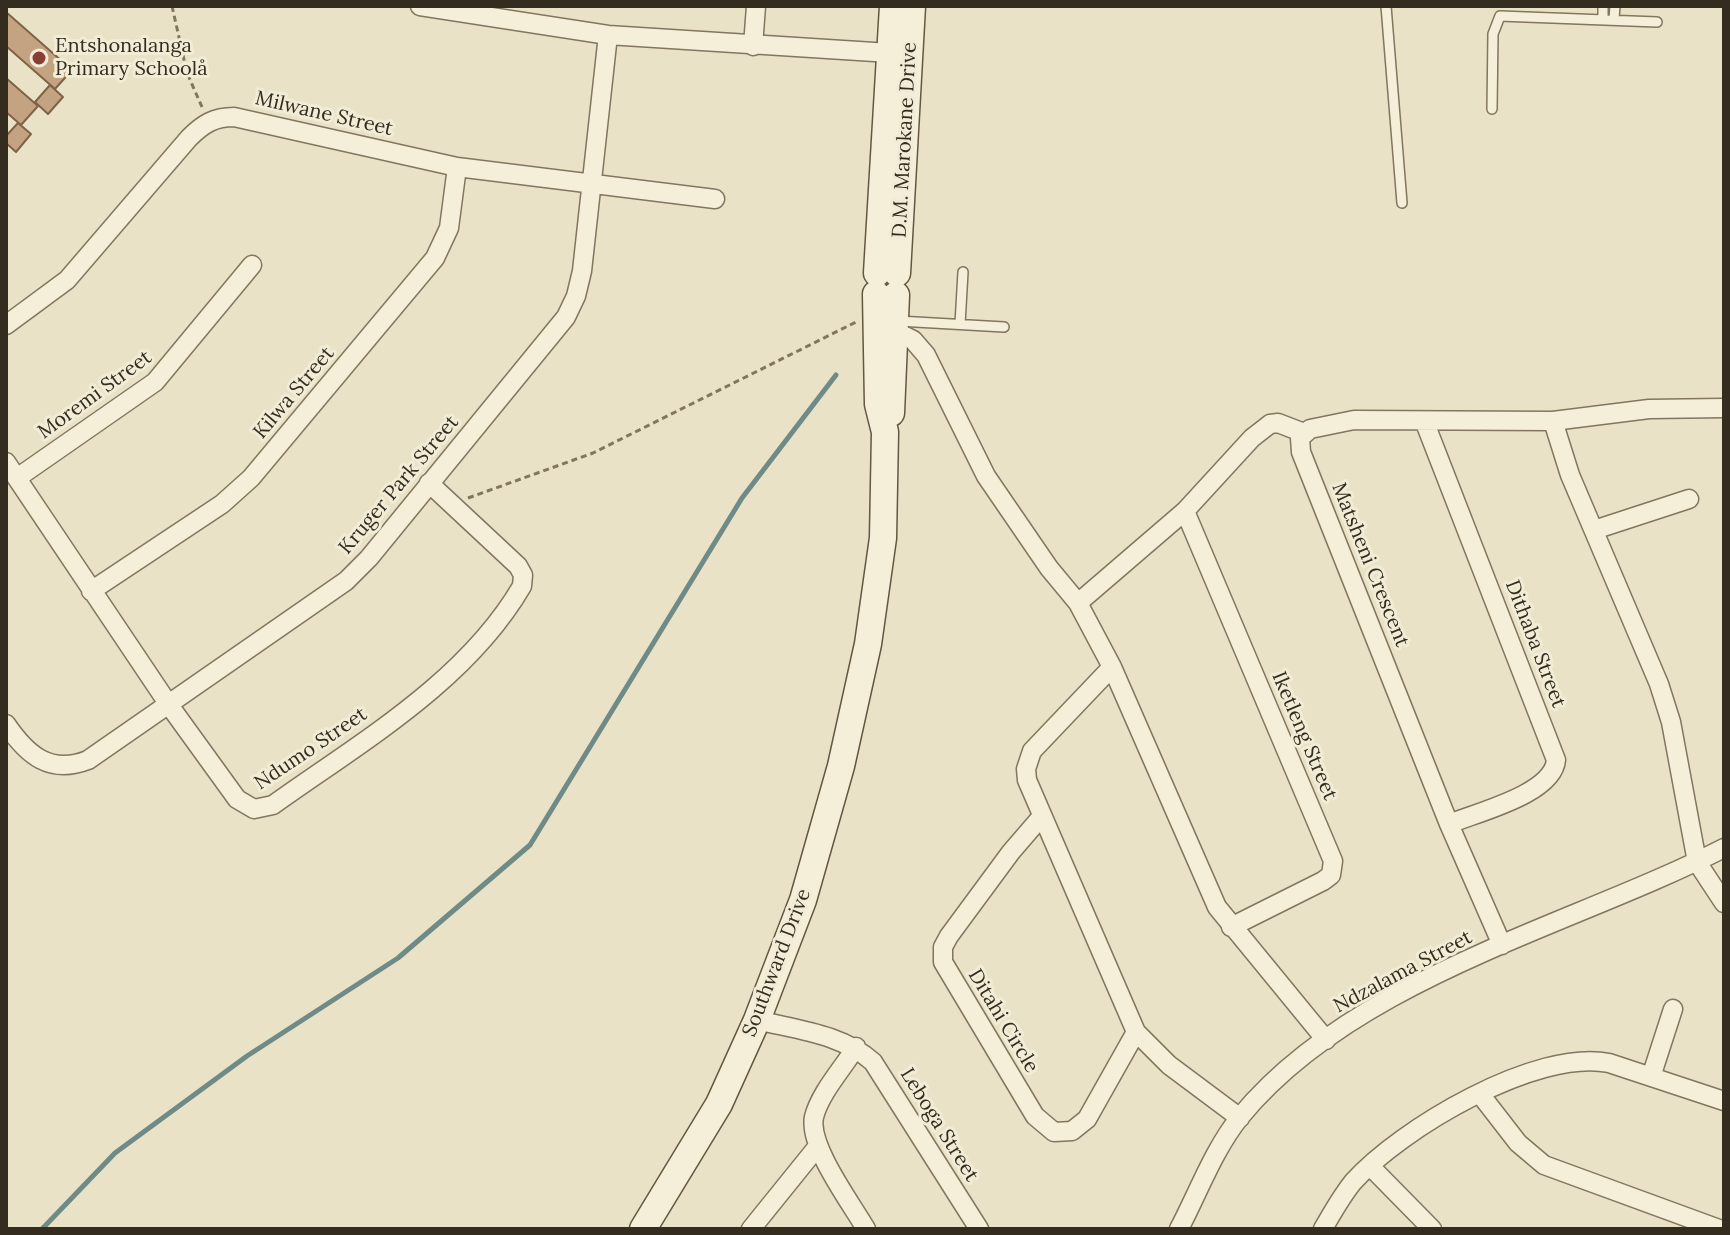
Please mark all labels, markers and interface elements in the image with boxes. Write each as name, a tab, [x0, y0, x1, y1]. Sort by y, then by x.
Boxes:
place label: Entshonalanga Primary Schoolå	[55, 34, 208, 81]
street label: D.M. Marokane Drive	[888, 41, 922, 239]
marker: Entshonalanga Primary Schoolå	[30, 49, 48, 67]
street label: Milwane Street	[253, 87, 395, 141]
street label: Kilwa Street	[249, 342, 339, 444]
street label: Moremi Street	[33, 346, 157, 444]
street label: Kruger Park Street	[334, 411, 464, 559]
street label: Matsheni Crescent	[1326, 479, 1414, 651]
street label: Dithaba Street	[1500, 577, 1570, 711]
street label: Iketleng Street	[1266, 668, 1342, 804]
street label: Ndumo Street	[250, 703, 372, 795]
street label: Southward Drive	[738, 886, 816, 1040]
street label: Ndzalama Street	[1330, 925, 1476, 1019]
street label: Ditahi Circle	[963, 965, 1043, 1077]
street label: Leboga Street	[895, 1064, 983, 1186]

